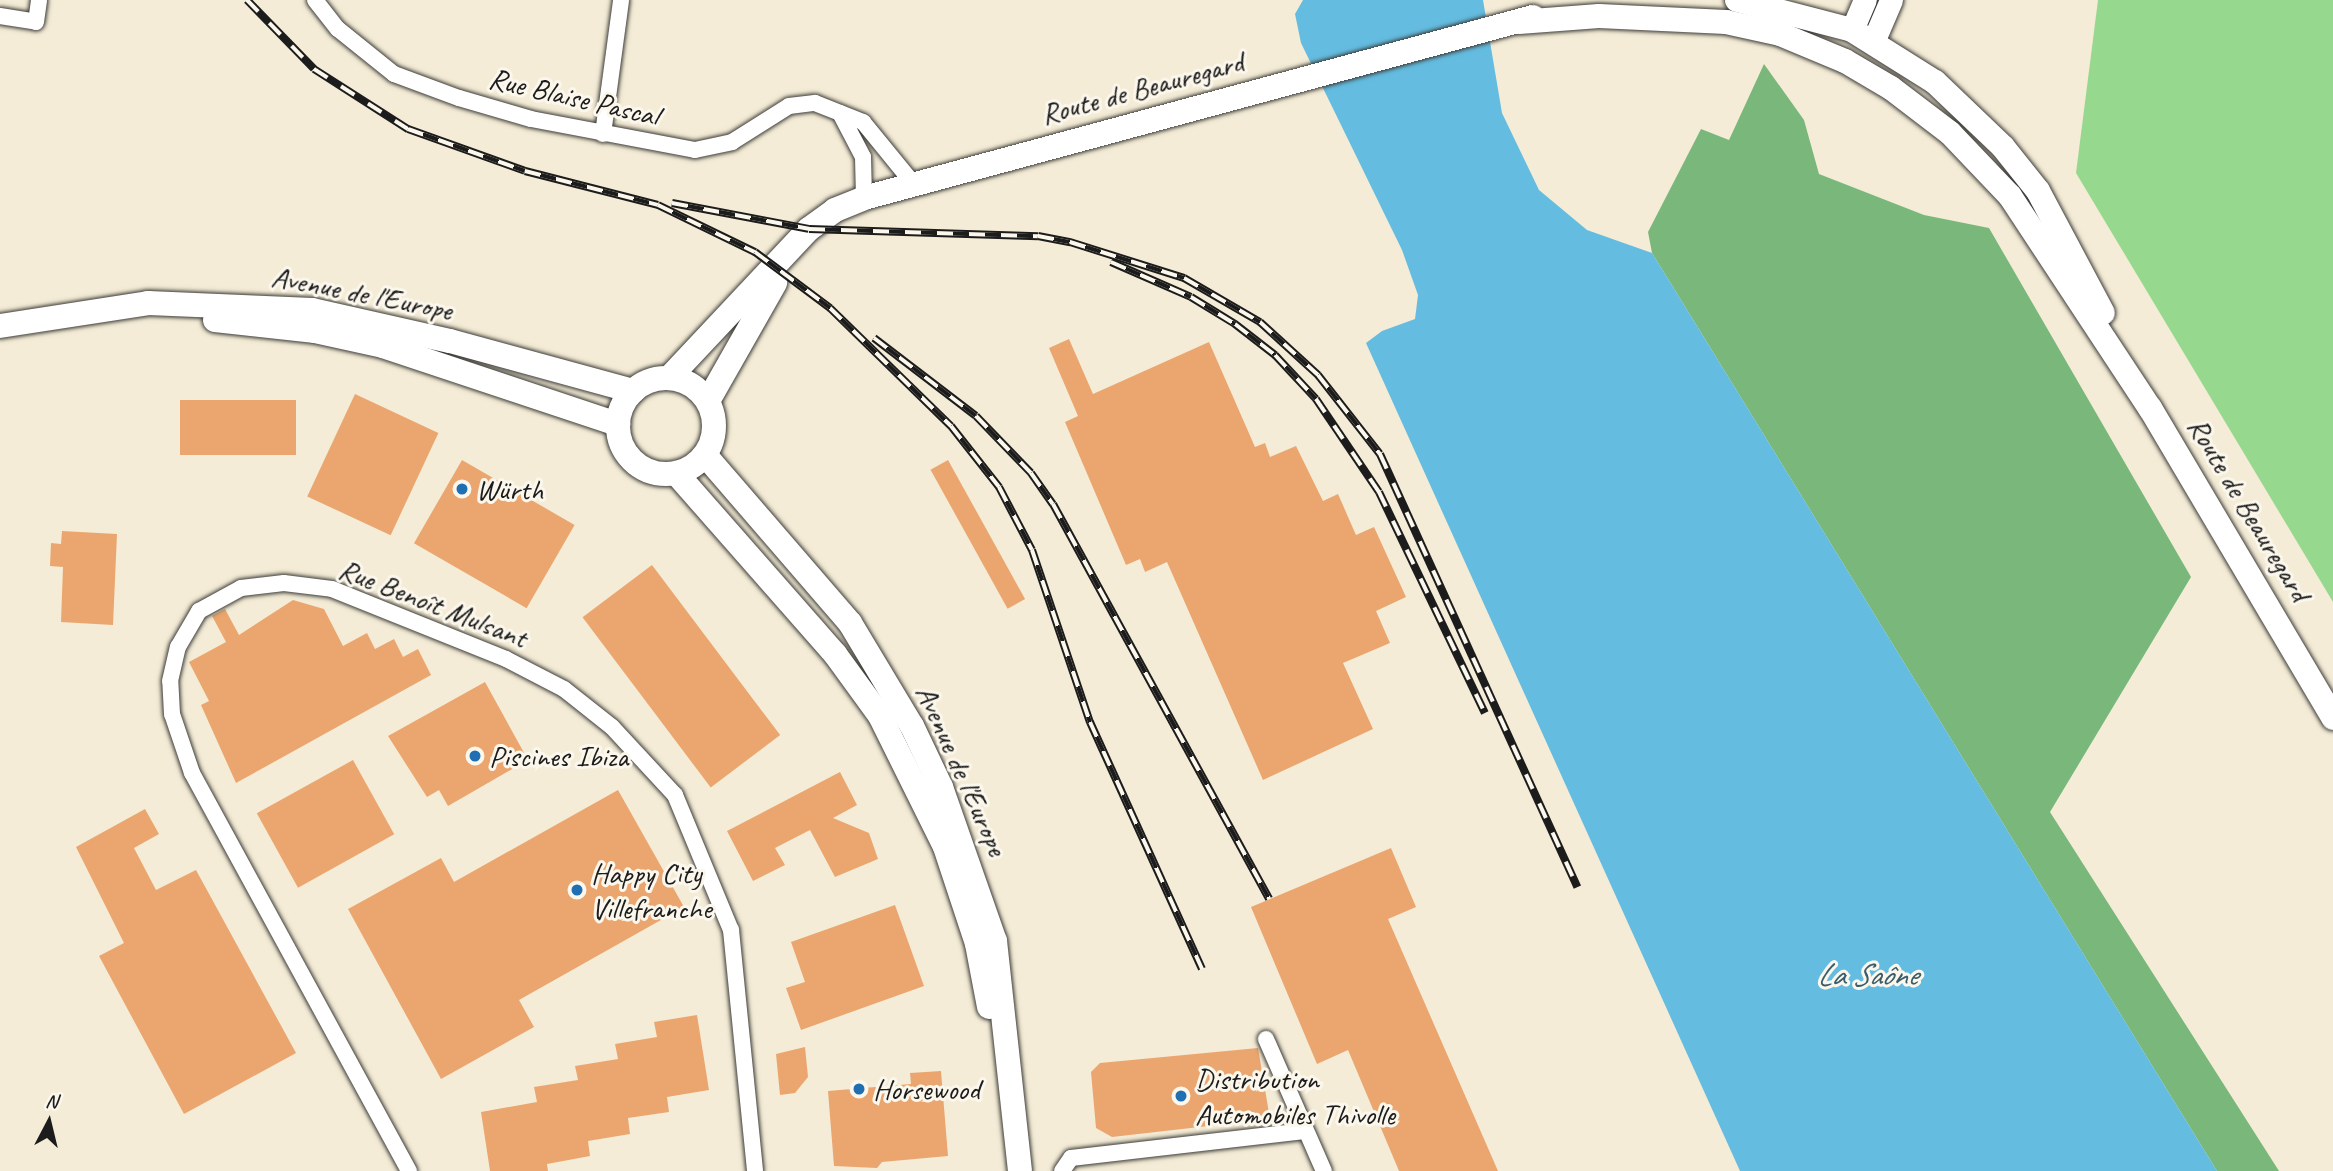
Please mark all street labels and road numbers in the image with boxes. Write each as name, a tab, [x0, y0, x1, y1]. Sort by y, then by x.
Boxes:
street label: Route de Beauregard	[1037, 44, 1247, 132]
street label: Rue Blaise Pascal	[485, 60, 663, 134]
street label: Avenue de l'Europe	[269, 258, 455, 328]
street label: Route de Beauregard	[2180, 411, 2318, 607]
street label: Rue Benoît Mulsant	[334, 551, 532, 655]
street label: Avenue de l'Europe	[908, 679, 1016, 861]

